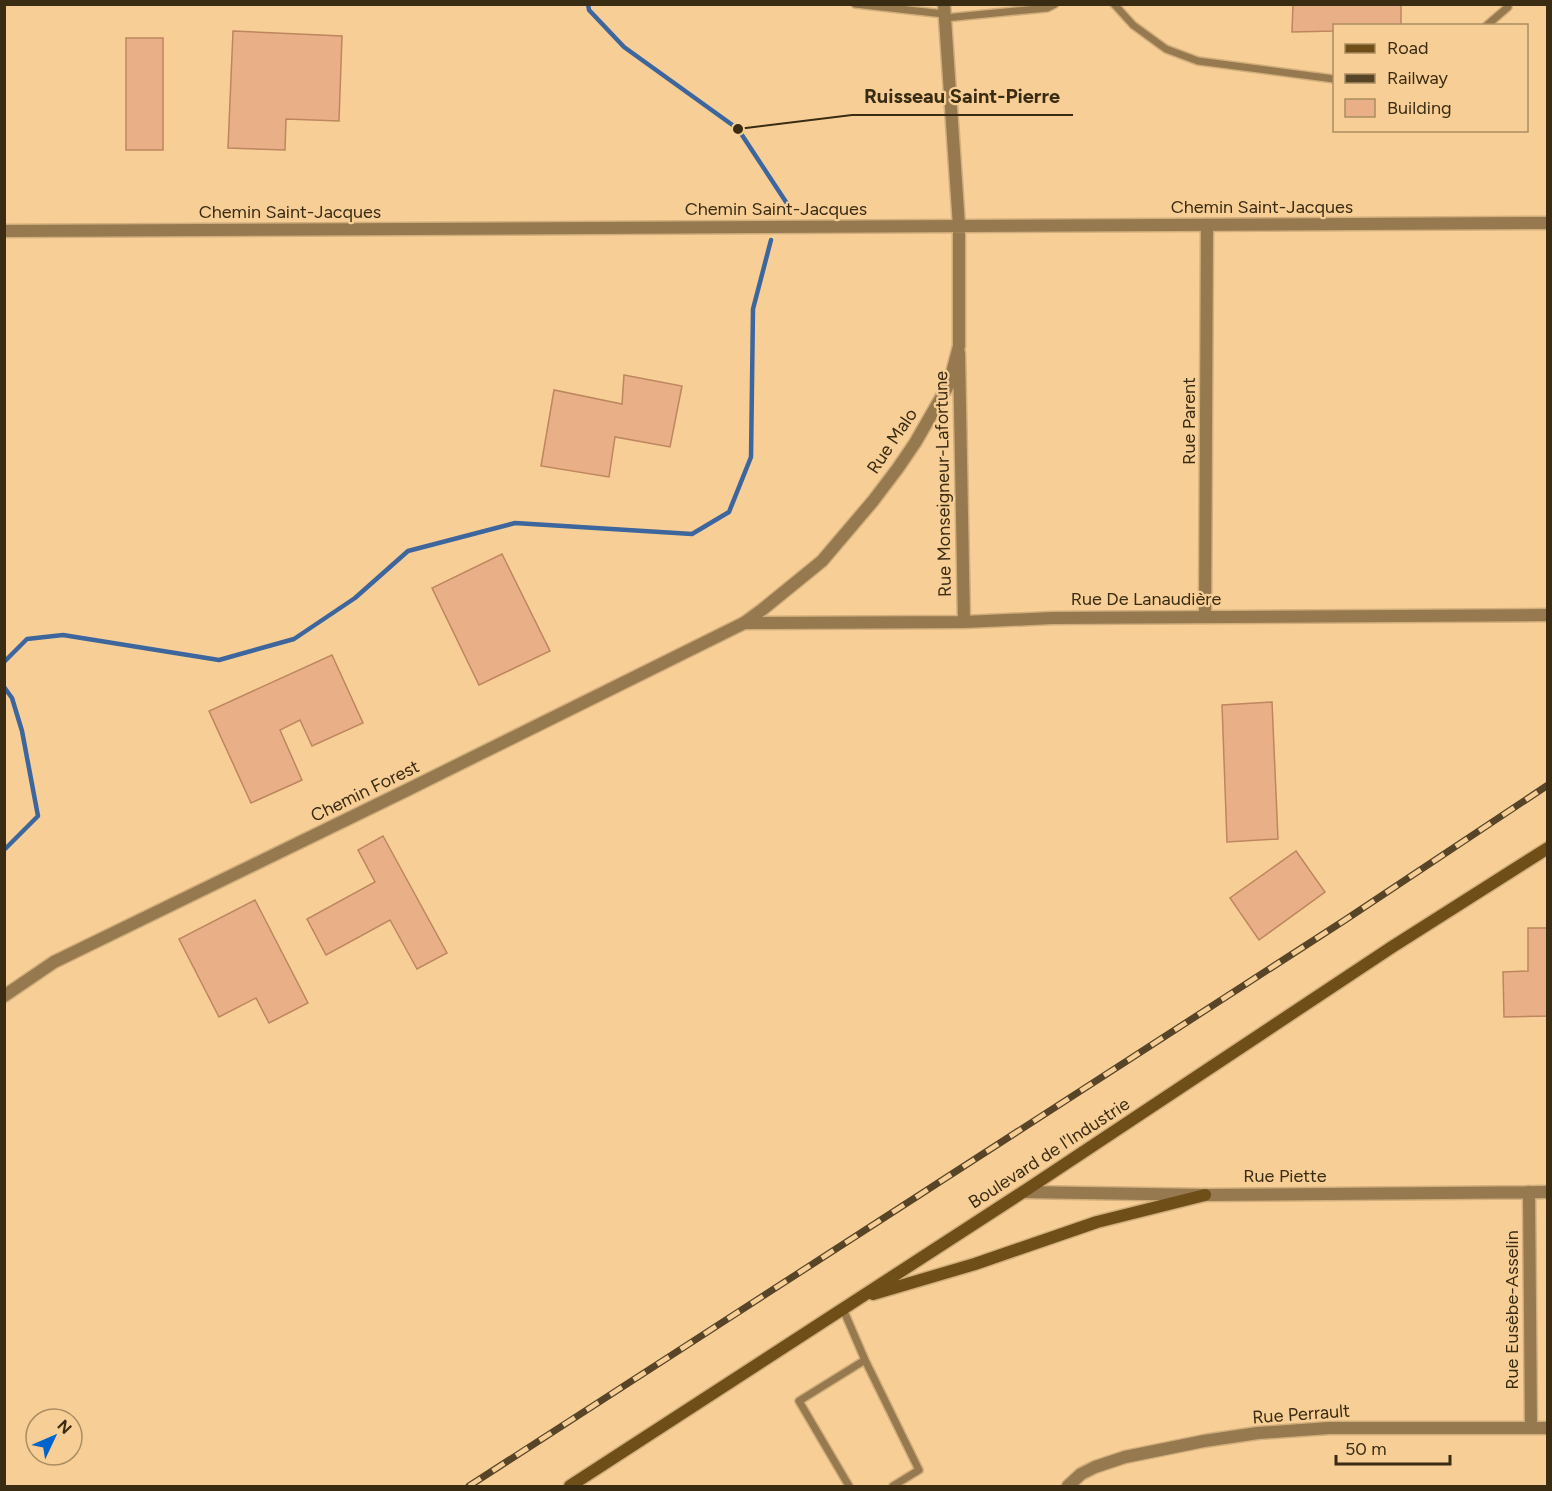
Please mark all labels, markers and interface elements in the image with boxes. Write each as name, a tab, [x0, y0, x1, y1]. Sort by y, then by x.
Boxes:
legend	[1333, 24, 1528, 132]
text: Road	[1387, 37, 1428, 59]
text: Railway	[1387, 67, 1449, 89]
callout: Ruisseau Saint-Pierre	[852, 77, 1073, 115]
text: Ruisseau Saint-Pierre	[864, 84, 1060, 108]
text: Building	[1387, 97, 1452, 119]
street label: Chemin Saint-Jacques	[1171, 196, 1353, 218]
street label: Chemin Saint-Jacques	[685, 198, 867, 220]
street label: Chemin Saint-Jacques	[199, 201, 381, 223]
street label: Rue Monseigneur-Lafortune	[930, 371, 956, 597]
street label: Rue Parent	[1178, 377, 1200, 465]
street label: Rue Malo	[862, 404, 922, 478]
street label: Rue De Lanaudière	[1071, 588, 1221, 610]
street label: Chemin Forest	[307, 755, 423, 827]
street label: Boulevard de l'Industrie	[964, 1093, 1134, 1213]
street label: Rue Piette	[1243, 1165, 1327, 1187]
street label: Rue Eusèbe-Asselin	[1501, 1230, 1523, 1390]
street label: Rue Perrault	[1251, 1400, 1351, 1428]
north arrow	[24, 1407, 84, 1467]
text: N	[53, 1416, 76, 1438]
scale bar	[1336, 1428, 1450, 1466]
text: 50 m	[1345, 1438, 1387, 1460]

